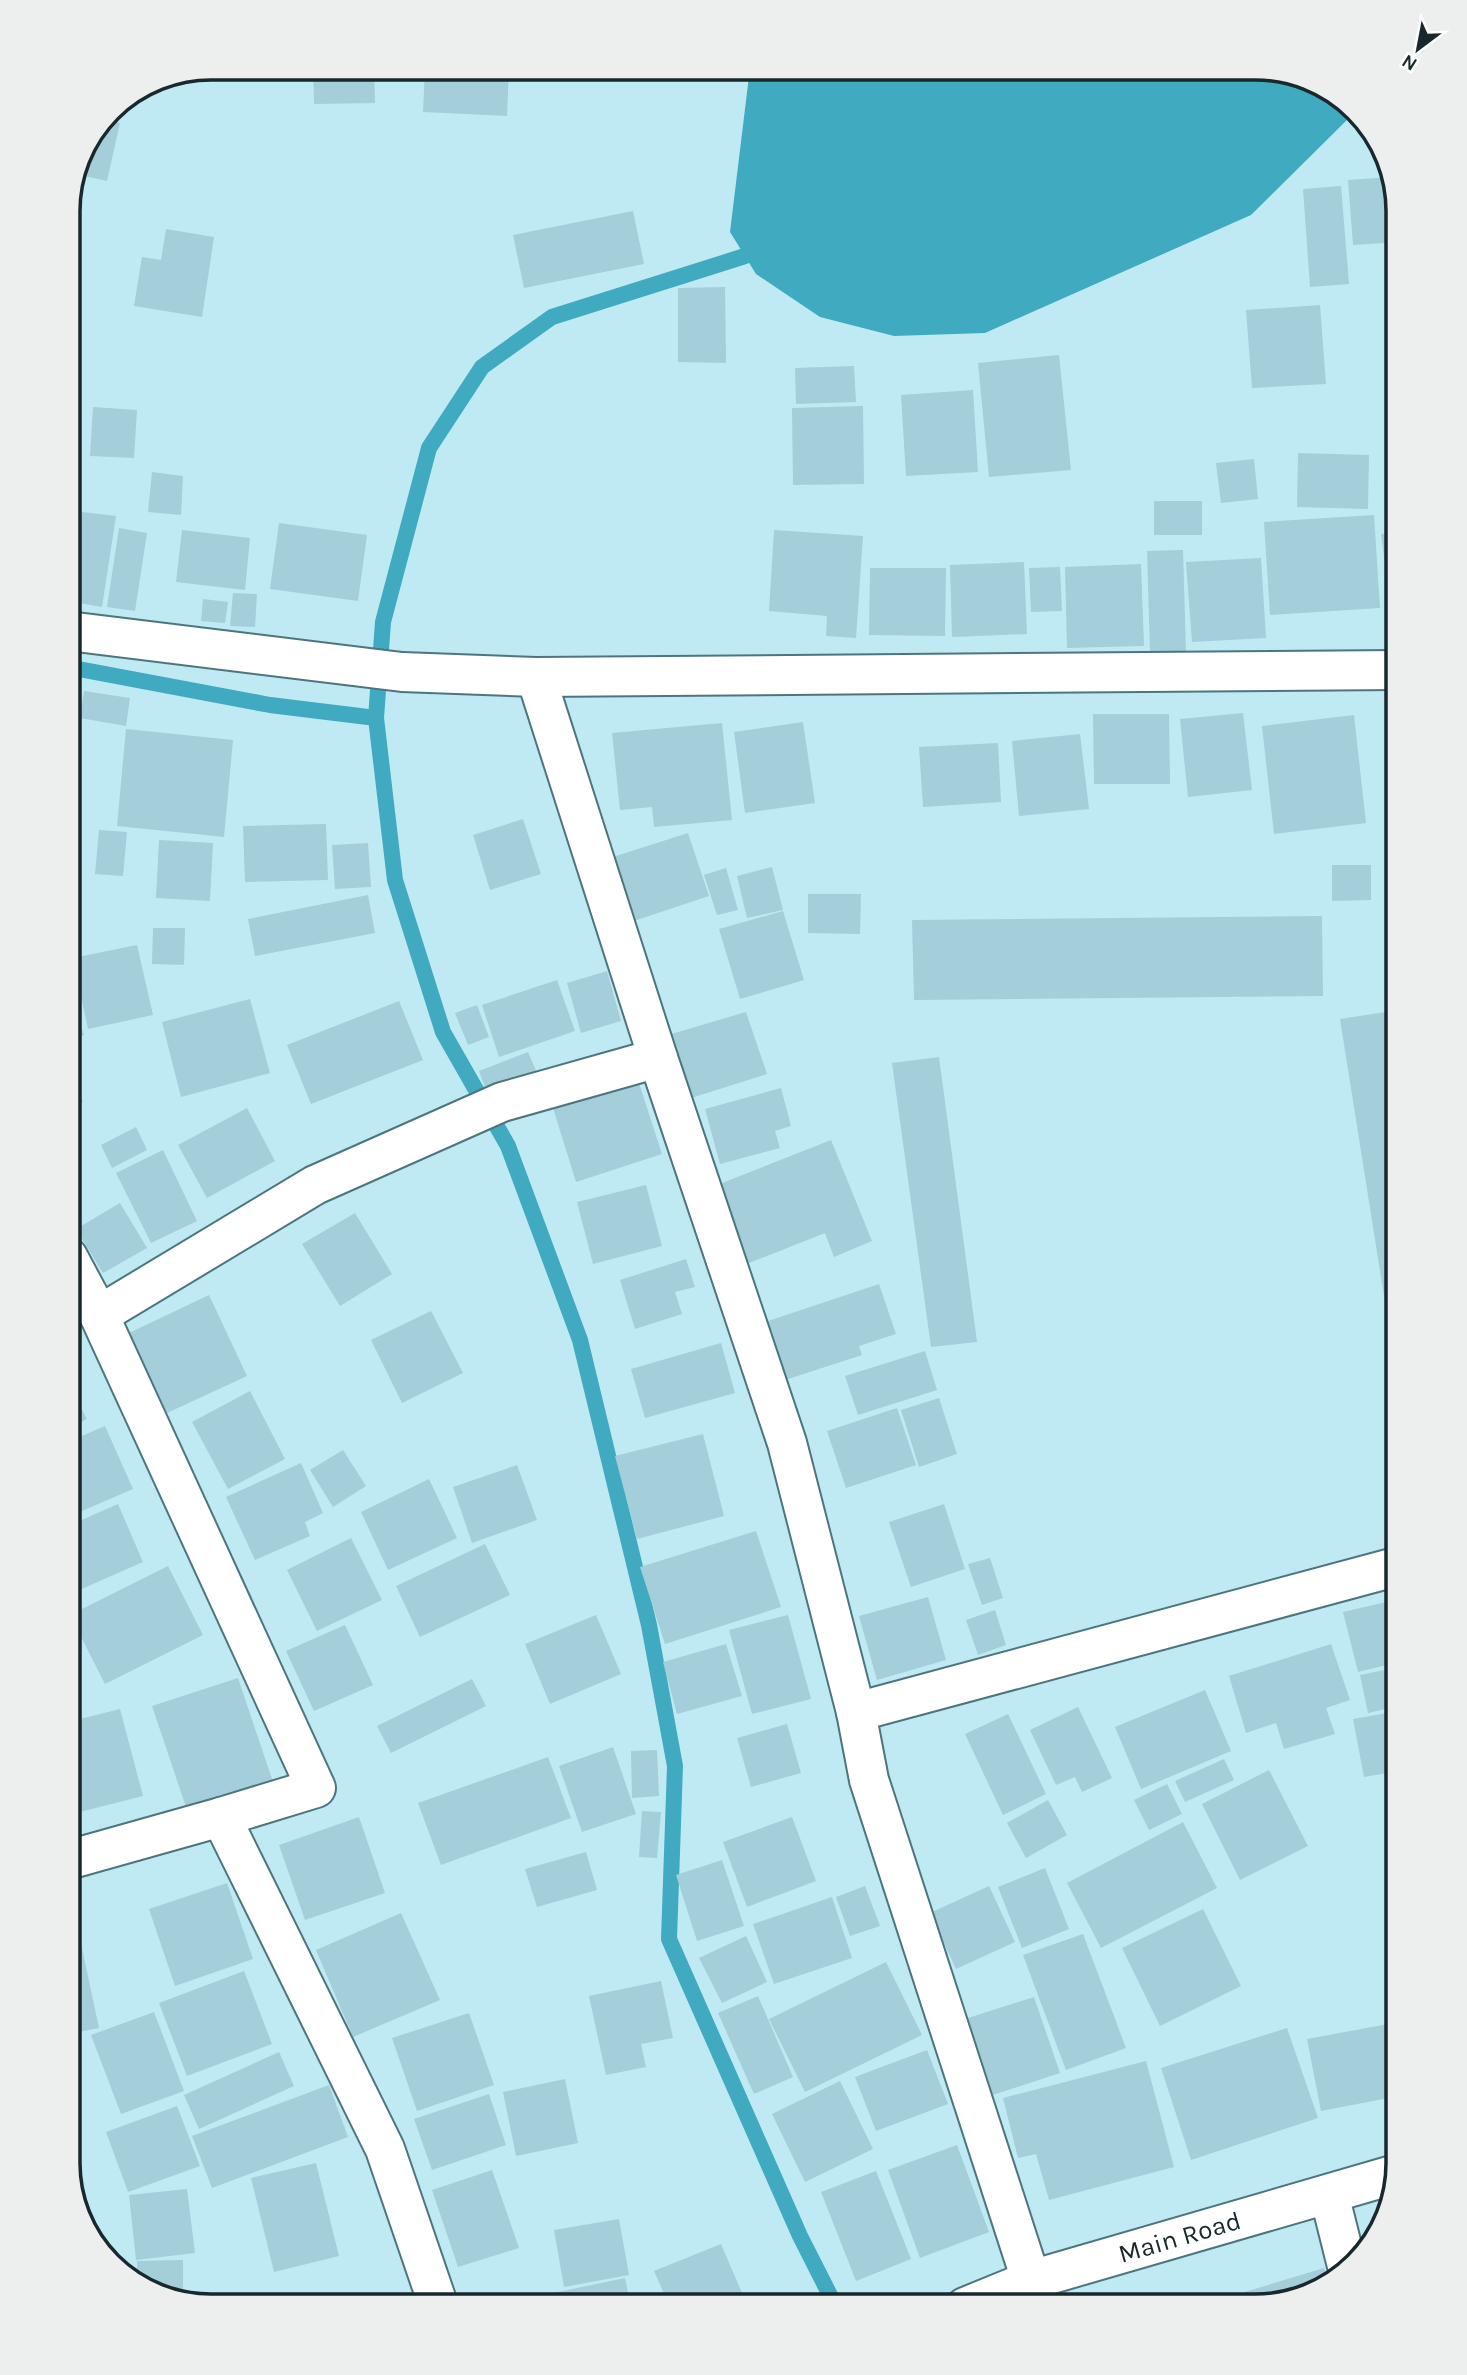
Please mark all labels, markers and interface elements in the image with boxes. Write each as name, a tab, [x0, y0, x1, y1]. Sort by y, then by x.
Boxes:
north arrow	[1383, 14, 1453, 84]
text: N	[1398, 50, 1421, 76]
street label: Main Road	[1115, 2204, 1244, 2269]

